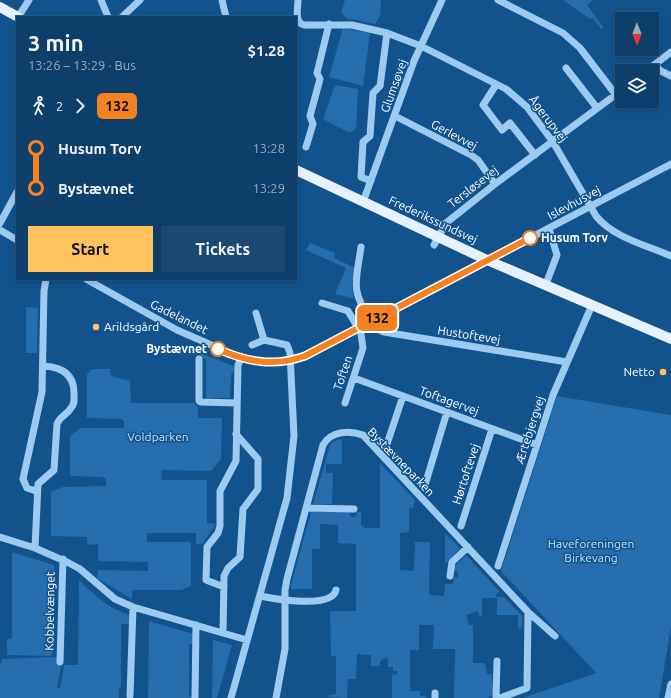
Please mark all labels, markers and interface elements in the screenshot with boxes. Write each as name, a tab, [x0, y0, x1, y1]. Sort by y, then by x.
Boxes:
north arrow	[615, 12, 659, 56]
map controls	[615, 12, 659, 108]
text: 3 min	[28, 30, 84, 55]
text: $1.28	[247, 42, 285, 59]
street label: Glumsøvej	[378, 57, 409, 114]
text: 13:26 – 13:29 · Bus	[28, 58, 136, 72]
button: layers	[615, 64, 659, 108]
street label: Ågerupvej	[527, 93, 570, 145]
icon: walk	[28, 95, 50, 117]
icon: forward	[69, 95, 91, 117]
text: 132	[105, 98, 129, 114]
text: 2	[56, 99, 63, 113]
street label: Gerlevvej	[429, 117, 480, 152]
text: Husum Torv	[58, 140, 142, 157]
text: 13:28	[252, 141, 285, 155]
street label: Tersløsevej	[445, 163, 500, 210]
text: Bystævnet	[58, 180, 134, 197]
text: 13:29	[252, 181, 285, 195]
street label: Islevhusvej	[545, 183, 603, 222]
street label: Frederikssundsvej	[387, 193, 480, 246]
button: Start	[28, 226, 153, 272]
button: Tickets	[161, 226, 285, 272]
marker: Husum Torv	[522, 230, 538, 246]
place label: Husum Torv	[541, 231, 608, 244]
street label: Gadelandet	[148, 297, 210, 336]
line badge: 132	[354, 305, 400, 331]
text: 132	[365, 310, 389, 326]
place label: Arildsgård	[104, 320, 159, 333]
marker: Arildsgård	[91, 322, 101, 332]
street label: Hustoftevej	[437, 323, 501, 346]
marker: Bystævnet	[210, 341, 226, 357]
place label: Bystævnet	[146, 342, 207, 355]
street label: Toften	[331, 354, 355, 392]
place label: Netto	[623, 365, 655, 378]
marker: Netto	[658, 367, 668, 377]
street label: Toftagervej	[418, 384, 481, 417]
street label: Ærtebjergvej	[512, 394, 547, 465]
street label: Bystævneparken	[365, 425, 437, 499]
park label: Voldparken	[127, 430, 189, 443]
street label: Hørtoftevej	[450, 442, 481, 506]
park label: Haveforeningen Birkevang	[548, 537, 634, 564]
street label: Kobbelvænget	[42, 571, 57, 651]

